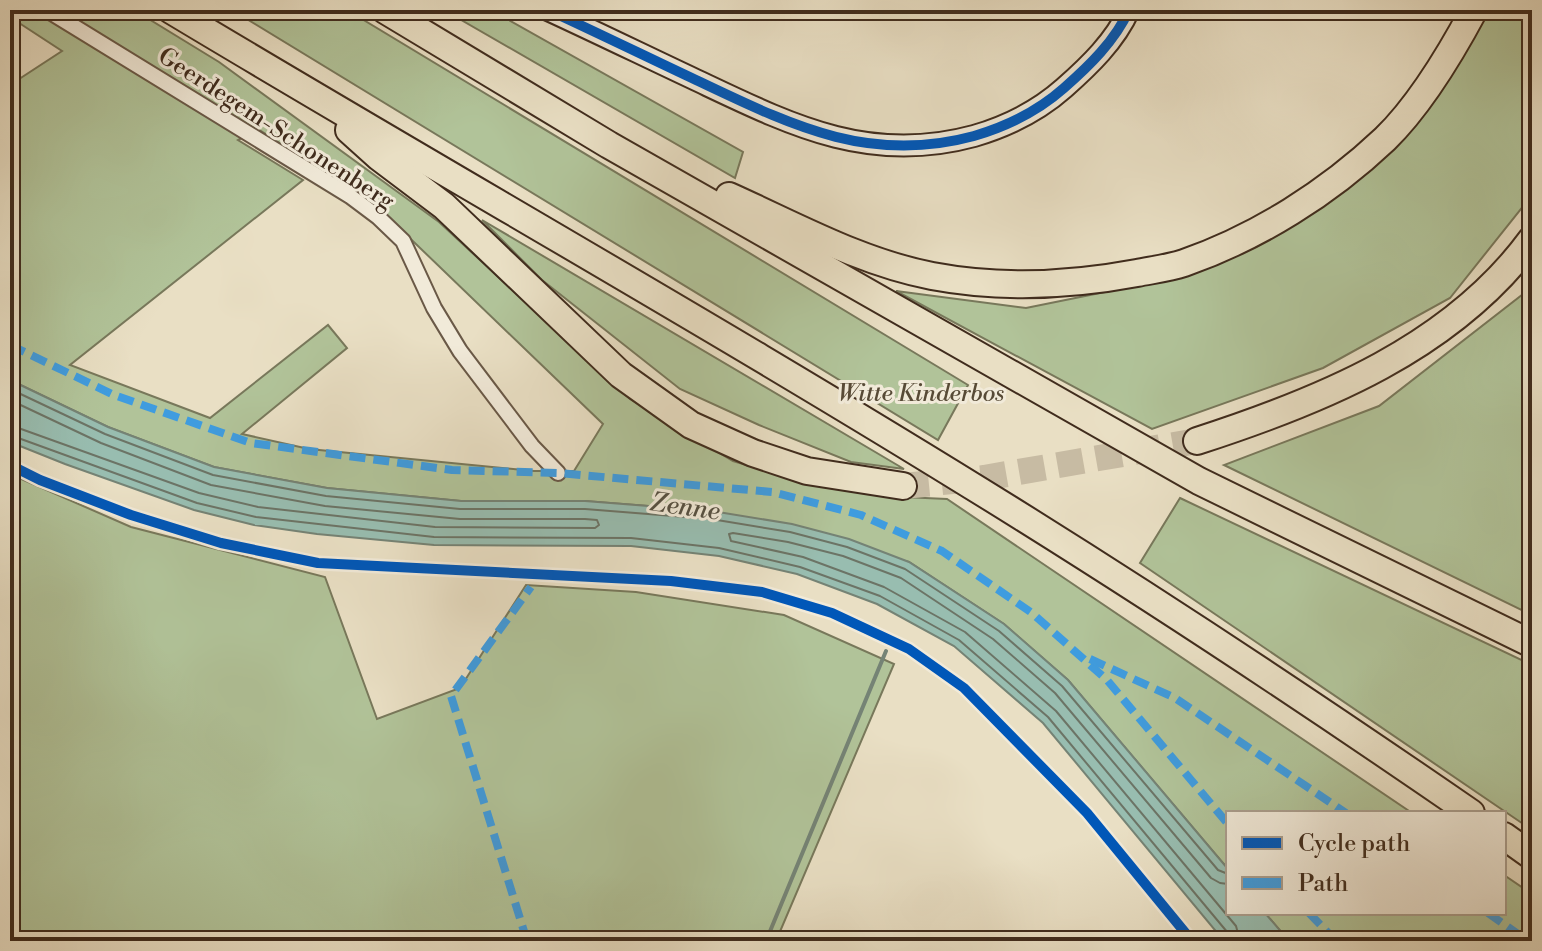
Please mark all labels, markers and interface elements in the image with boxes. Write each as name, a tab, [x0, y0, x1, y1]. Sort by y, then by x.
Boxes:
street label: Geerdegem-Schonenberg	[152, 41, 400, 217]
park label: Witte Kinderbos	[838, 379, 1004, 409]
water label: Zenne	[648, 486, 722, 528]
legend	[1226, 811, 1506, 915]
text: Cycle path	[1298, 829, 1410, 859]
text: Path	[1298, 869, 1348, 899]

